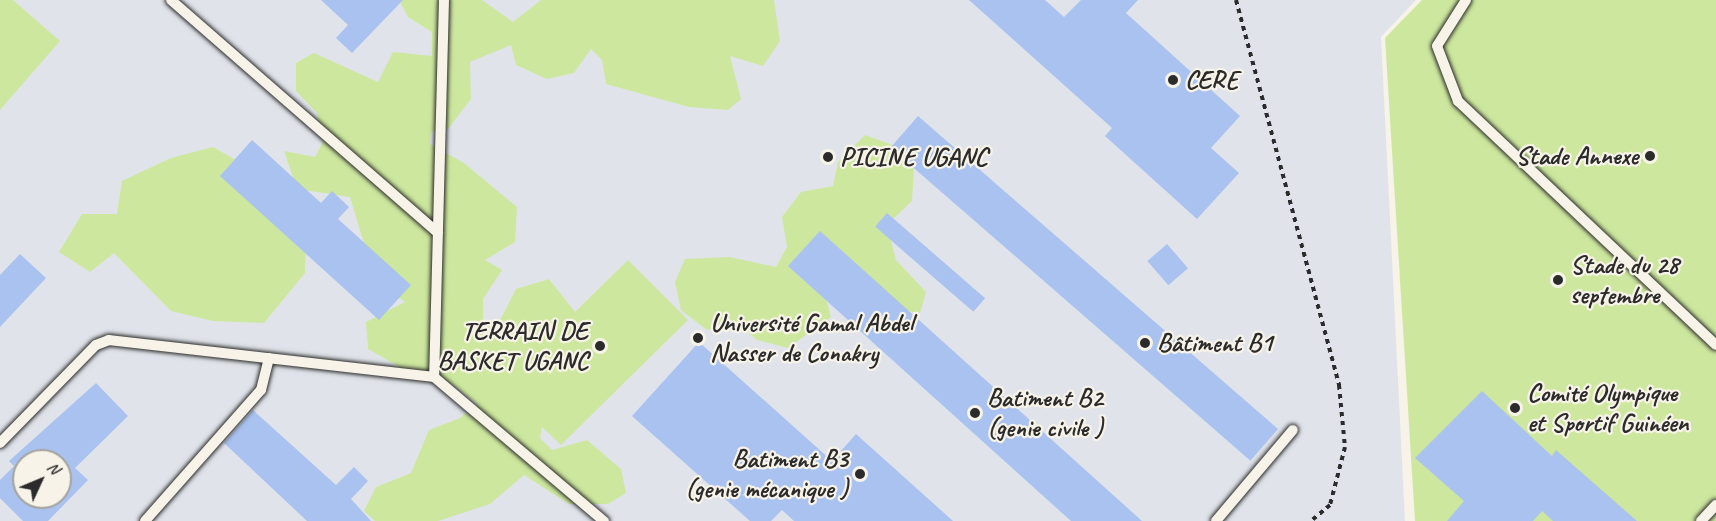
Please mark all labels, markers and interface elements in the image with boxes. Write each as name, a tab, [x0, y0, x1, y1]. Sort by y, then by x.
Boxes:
place label: CERE	[1185, 64, 1238, 96]
marker: CERE	[1166, 73, 1180, 87]
place label: Stade Annexe	[1516, 140, 1638, 172]
place label: PICINE UGANC	[840, 141, 987, 173]
marker: Stade Annexe	[1643, 149, 1657, 163]
marker: PICINE UGANC	[821, 150, 835, 164]
place label: Stade du 28 septembre	[1570, 249, 1679, 310]
marker: Stade du 28 septembre	[1551, 273, 1565, 287]
place label: Université Gamal Abdel Nasser de Conakry	[710, 307, 913, 368]
place label: TERRAIN DE BASKET UGANC	[438, 315, 588, 376]
place label: Bâtiment B1	[1157, 327, 1273, 359]
marker: Université Gamal Abdel Nasser de Conakry	[691, 331, 705, 345]
marker: Bâtiment B1	[1138, 336, 1152, 350]
marker: TERRAIN DE BASKET UGANC	[593, 339, 607, 353]
place label: Comité Olympique et Sportif Guinéen	[1527, 377, 1688, 438]
place label: Batiment B2 (genie civile )	[987, 382, 1103, 443]
marker: Comité Olympique et Sportif Guinéen	[1508, 401, 1522, 415]
marker: Batiment B2 (genie civile )	[968, 406, 982, 420]
place label: Batiment B3 (genie mécanique )	[685, 443, 848, 504]
north arrow	[12, 449, 72, 509]
text: N	[43, 457, 64, 478]
marker: Batiment B3 (genie mécanique )	[853, 467, 867, 481]

